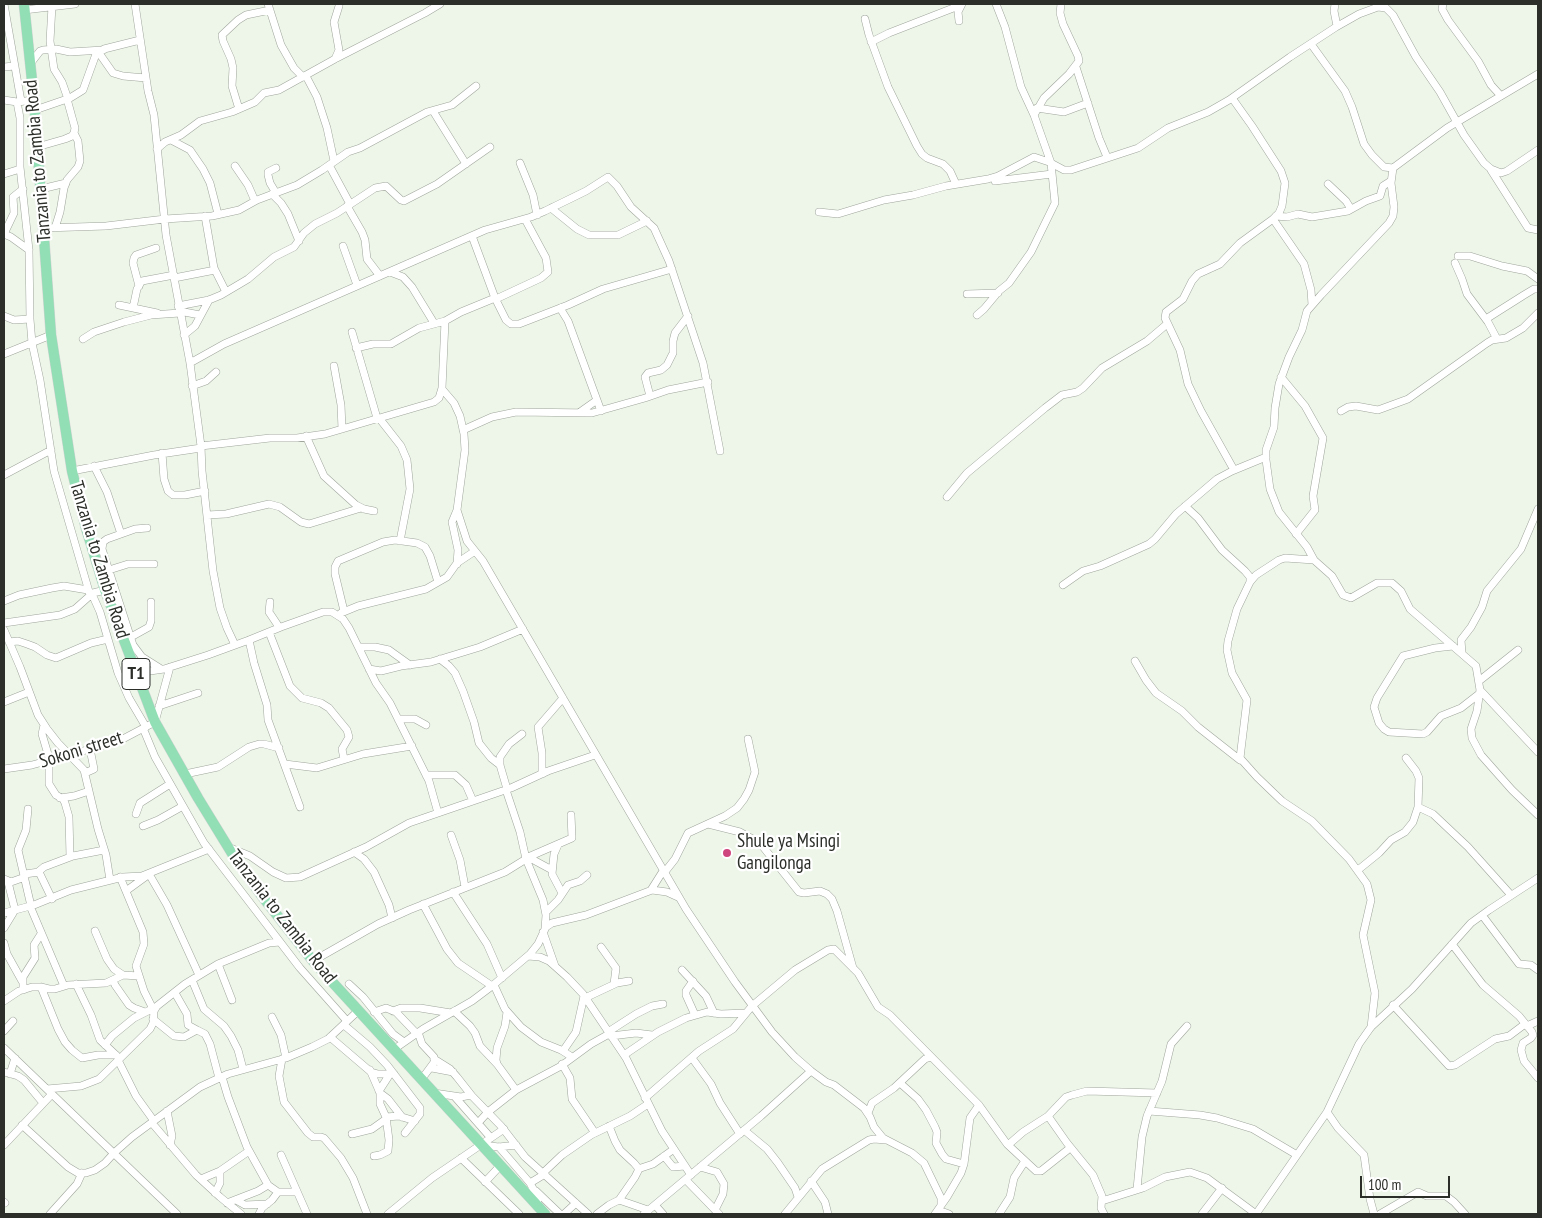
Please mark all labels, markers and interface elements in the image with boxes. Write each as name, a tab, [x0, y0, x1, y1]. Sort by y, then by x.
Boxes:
street label: Tanzania to Zambia Road	[20, 79, 56, 243]
street label: Tanzania to Zambia Road	[64, 479, 134, 641]
road number: T1	[122, 659, 150, 690]
street label: Sokoni street	[37, 727, 125, 773]
place label: Shule ya Msingi Gangilonga	[737, 831, 840, 875]
street label: Tanzania to Zambia Road	[223, 846, 341, 988]
marker: Shule ya Msingi Gangilonga	[721, 847, 733, 859]
scale bar	[1362, 1166, 1452, 1198]
text: 100 m	[1368, 1175, 1401, 1194]

